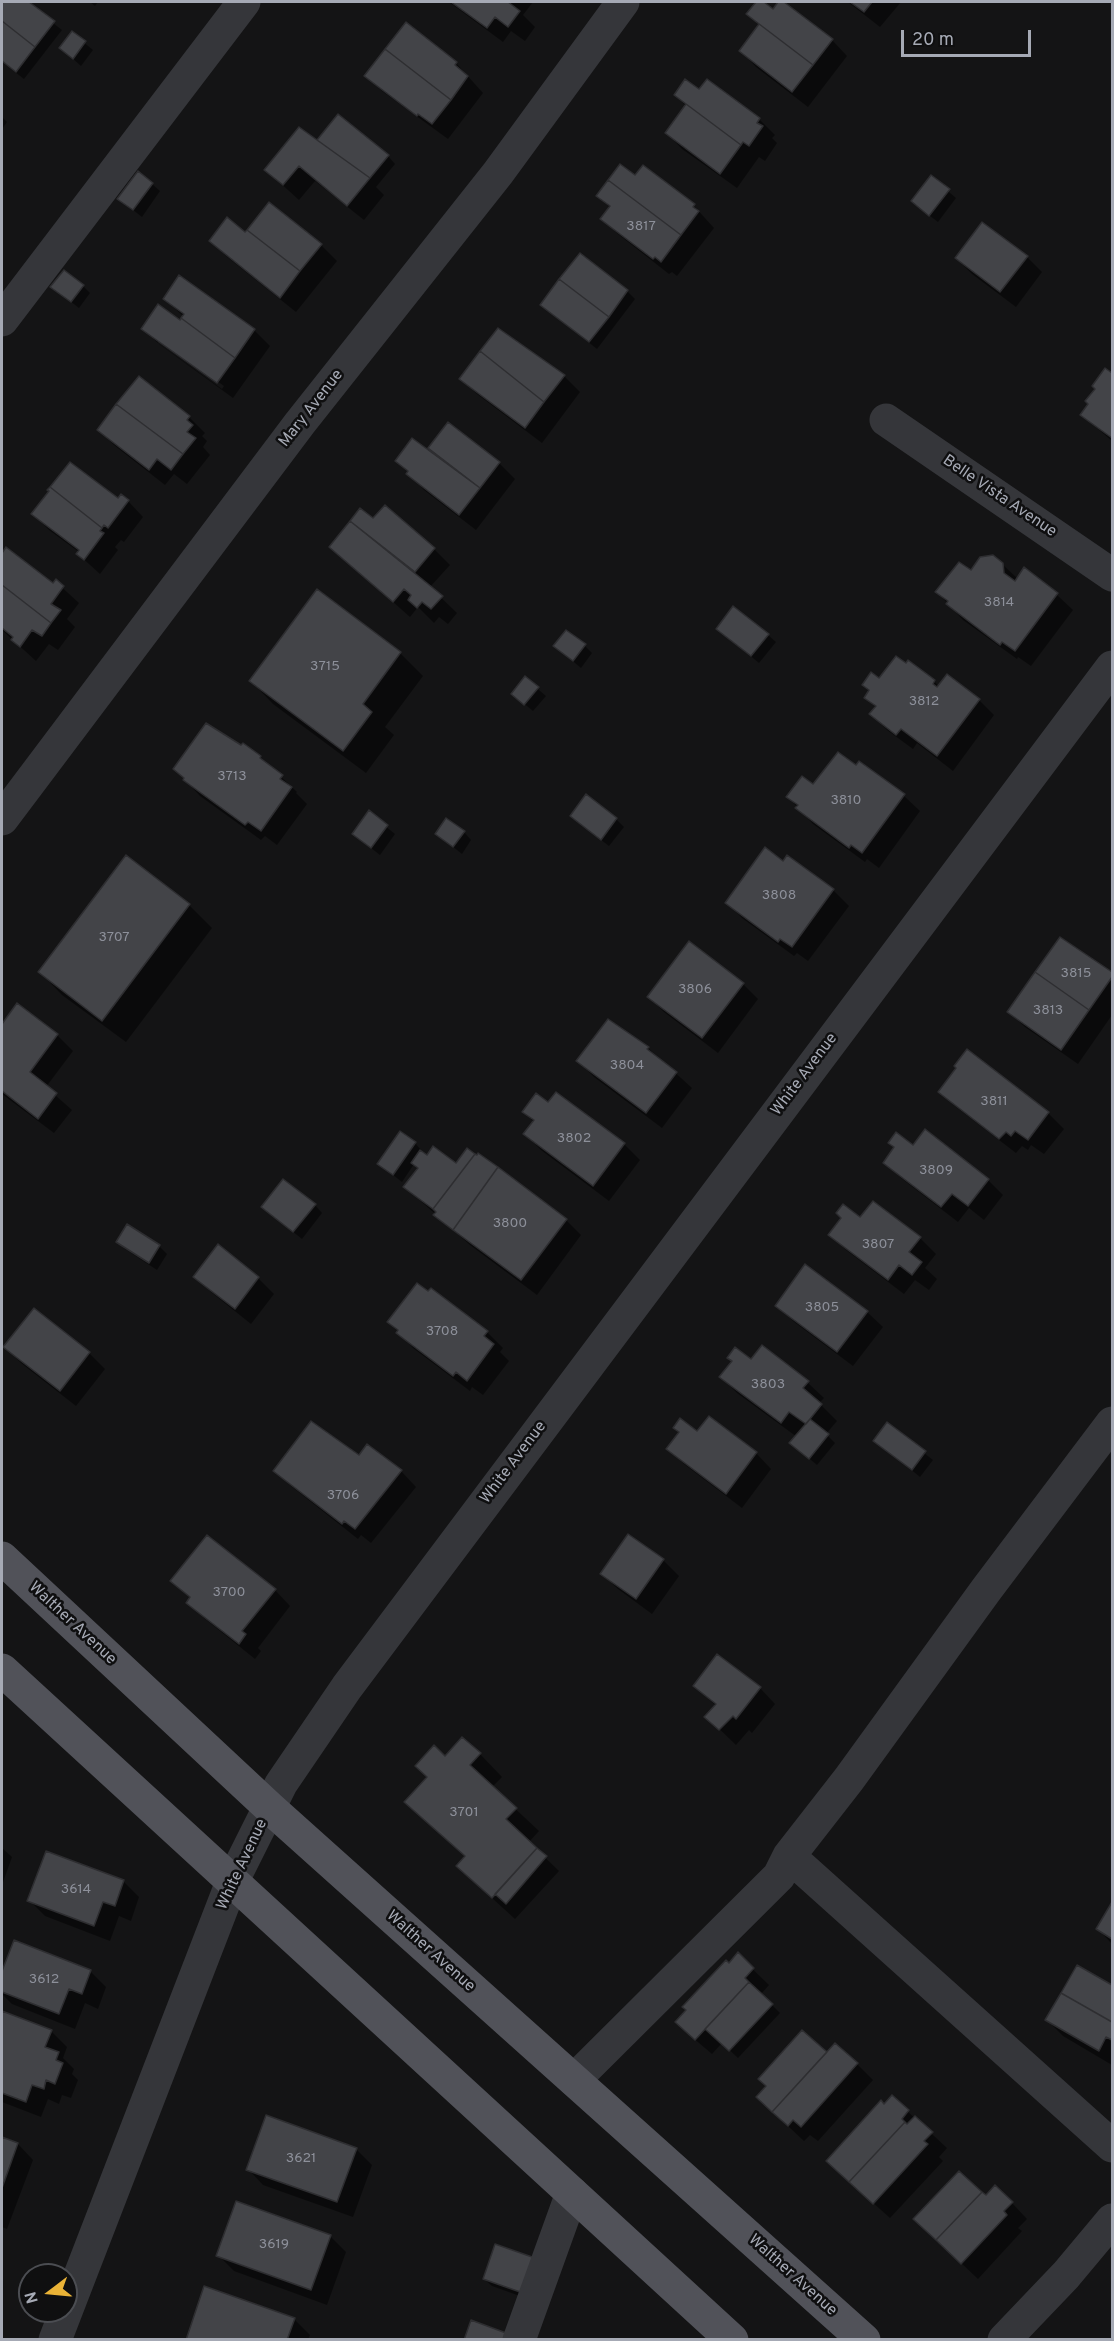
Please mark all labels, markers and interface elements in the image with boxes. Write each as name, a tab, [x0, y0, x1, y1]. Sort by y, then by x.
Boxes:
scale bar	[904, 18, 1034, 56]
text: 20 m	[912, 29, 954, 52]
house number: 3817	[626, 219, 656, 235]
street label: Mary Avenue	[276, 366, 348, 452]
street label: Belle Vista Avenue	[938, 452, 1060, 542]
house number: 3814	[984, 595, 1014, 611]
house number: 3715	[310, 659, 340, 675]
house number: 3812	[909, 694, 939, 710]
house number: 3713	[217, 769, 247, 785]
house number: 3810	[830, 793, 862, 809]
house number: 3808	[762, 888, 796, 904]
house number: 3707	[98, 930, 130, 946]
house number: 3815	[1061, 966, 1091, 982]
house number: 3806	[678, 982, 712, 998]
house number: 3813	[1033, 1003, 1063, 1019]
street label: White Avenue	[768, 1030, 842, 1120]
house number: 3804	[610, 1058, 644, 1074]
house number: 3811	[980, 1094, 1008, 1110]
house number: 3802	[557, 1131, 591, 1147]
house number: 3809	[919, 1163, 953, 1179]
house number: 3800	[493, 1216, 527, 1232]
house number: 3807	[862, 1237, 894, 1253]
house number: 3805	[805, 1300, 839, 1316]
house number: 3708	[426, 1324, 458, 1340]
house number: 3803	[751, 1377, 785, 1393]
street label: White Avenue	[477, 1418, 551, 1508]
house number: 3706	[327, 1488, 359, 1504]
street label: Walther Avenue	[24, 1578, 120, 1670]
house number: 3700	[212, 1585, 246, 1601]
house number: 3701	[449, 1805, 479, 1821]
street label: White Avenue	[214, 1816, 272, 1914]
house number: 3614	[61, 1882, 91, 1898]
street label: Walther Avenue	[382, 1907, 478, 1997]
house number: 3612	[29, 1972, 59, 1988]
house number: 3621	[286, 2151, 316, 2167]
street label: Walther Avenue	[744, 2231, 840, 2321]
house number: 3619	[259, 2237, 289, 2253]
north arrow	[18, 2263, 78, 2323]
text: N	[21, 2289, 44, 2306]

